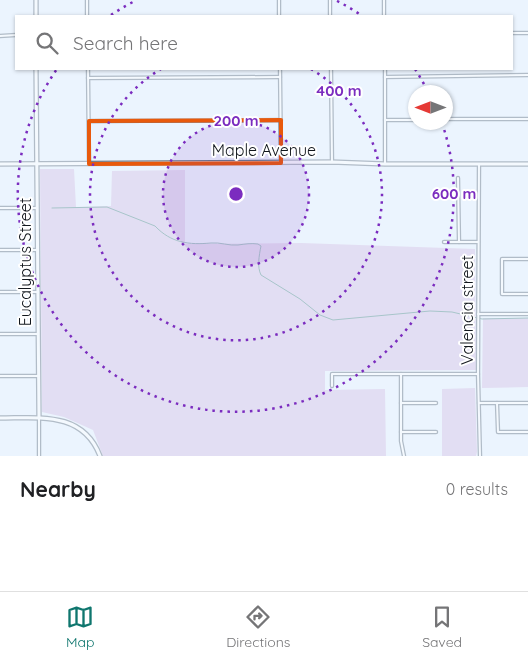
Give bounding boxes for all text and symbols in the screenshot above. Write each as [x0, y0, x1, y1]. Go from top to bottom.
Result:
search box [15, 15, 513, 70]
icon: search [33, 29, 61, 57]
text: Search here [73, 31, 178, 55]
text: 400 m [316, 81, 362, 100]
north arrow [408, 85, 453, 130]
text: 200 m [214, 111, 259, 130]
street label: Maple Avenue [212, 140, 316, 160]
text: 600 m [432, 184, 476, 203]
centre of rings [227, 185, 245, 203]
street label: Eucalyptus Street [15, 198, 35, 326]
street label: Valencia street [457, 255, 477, 365]
text: Nearby [20, 476, 96, 502]
text: 0 results [446, 479, 508, 499]
tab: Map [66, 603, 94, 651]
tab: Directions [226, 603, 290, 651]
tab: Saved [422, 603, 462, 651]

